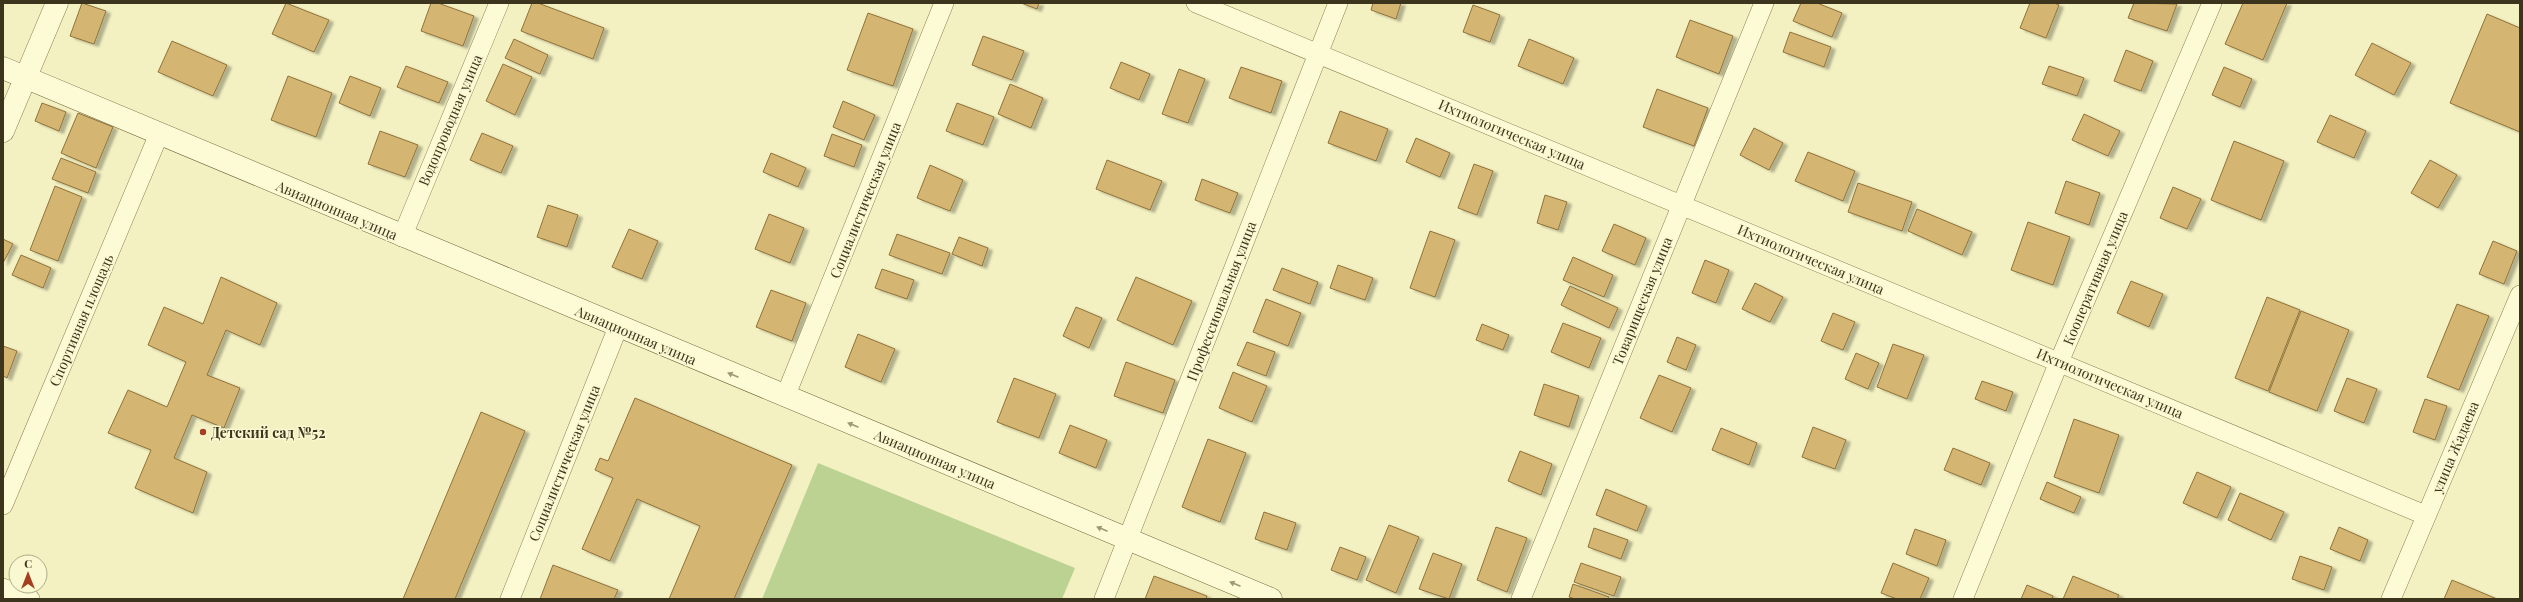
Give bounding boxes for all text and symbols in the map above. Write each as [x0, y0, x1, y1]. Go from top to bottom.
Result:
street label: Водопроводная улица [414, 51, 486, 189]
street label: Ихтиологическая улица [1436, 94, 1588, 174]
street label: Социалистическая улица [825, 119, 905, 281]
street label: Авиационная улица [272, 175, 401, 244]
street label: Кооперативная улица [2058, 208, 2132, 348]
street label: Профессиональная улица [1182, 218, 1260, 384]
street label: Ихтиологическая улица [1735, 219, 1887, 299]
street label: Товарищеская улица [1608, 234, 1676, 368]
street label: Спортивная площадь [44, 251, 118, 389]
street label: Авиационная улица [571, 300, 700, 369]
street label: Ихтиологическая улица [2034, 343, 2186, 423]
one-way arrow [727, 372, 738, 378]
street label: Социалистическая улица [524, 382, 604, 544]
street label: улица Жадаева [2427, 398, 2483, 497]
one-way arrow [847, 422, 858, 428]
place label: Детский сад №52 [211, 423, 325, 442]
street label: Авиационная улица [870, 424, 999, 493]
marker: Детский сад №52 [198, 427, 208, 437]
one-way arrow [1095, 525, 1107, 531]
north arrow [8, 554, 48, 594]
text: С [24, 556, 32, 571]
one-way arrow [1229, 581, 1240, 587]

